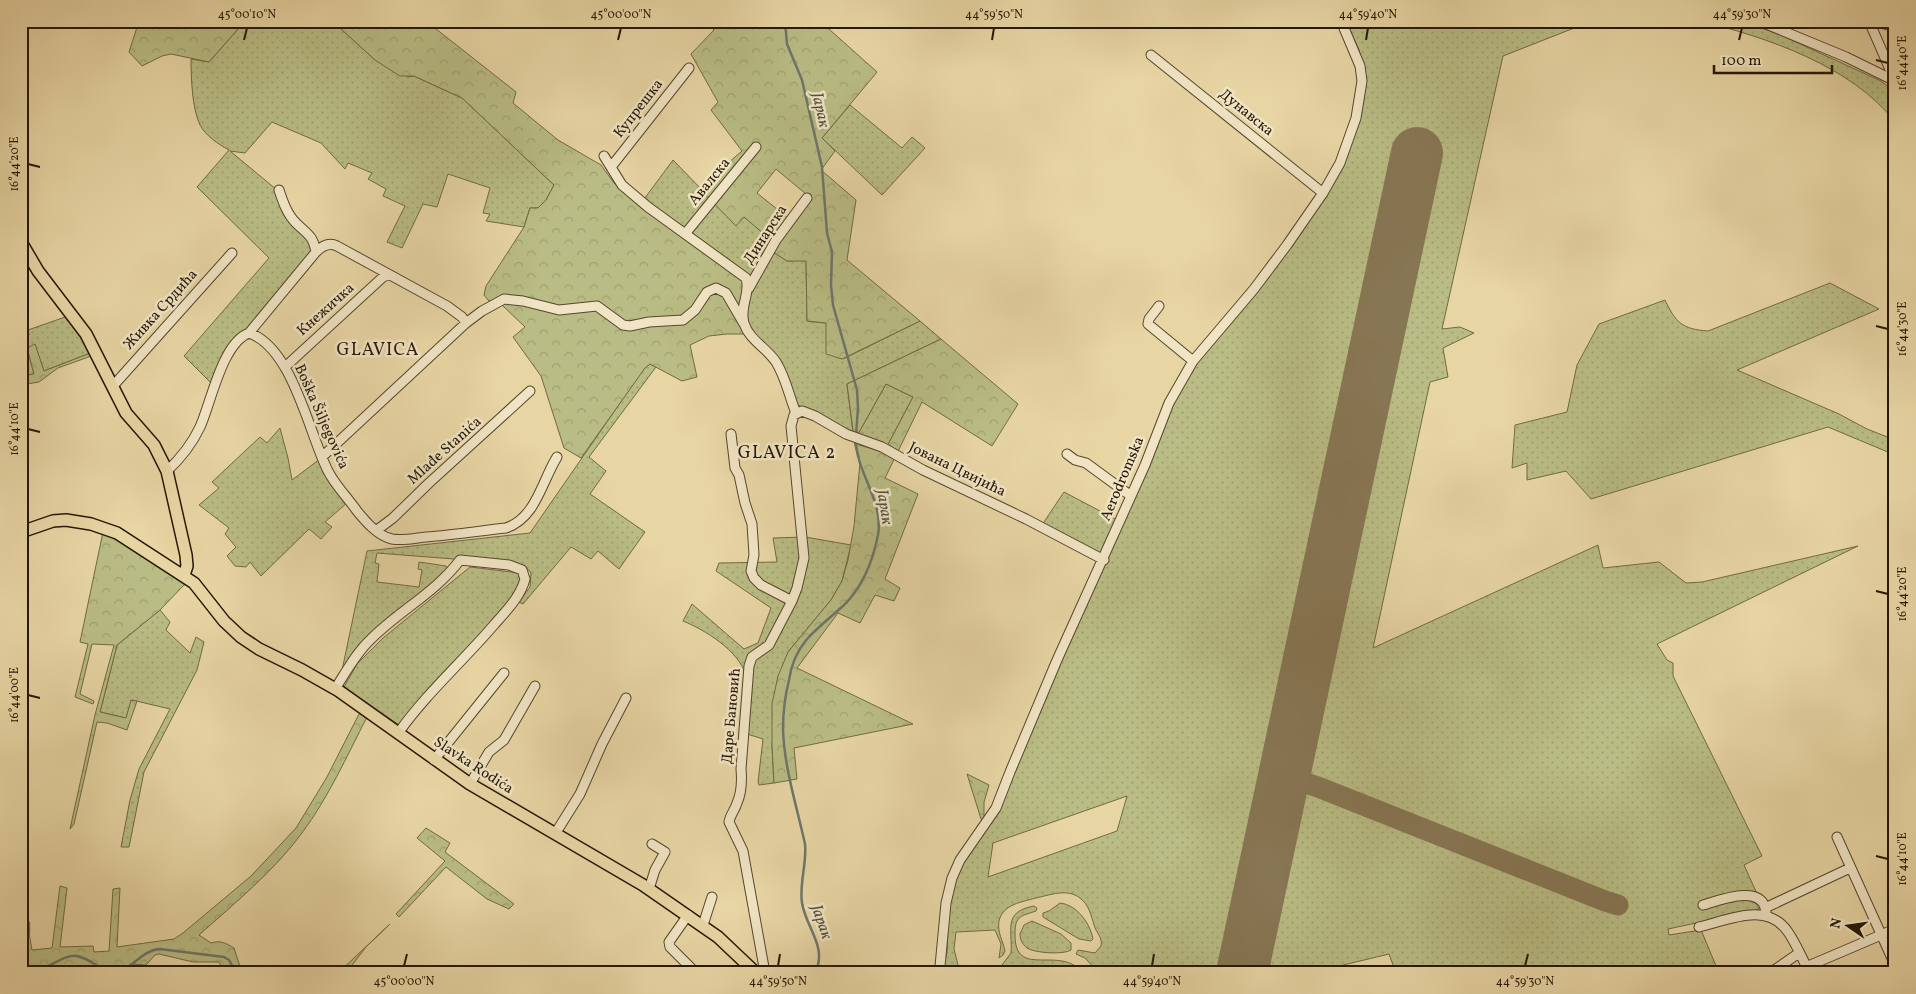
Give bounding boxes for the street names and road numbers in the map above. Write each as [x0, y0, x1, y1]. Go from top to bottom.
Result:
street label: Купрешка [609, 75, 669, 143]
street label: Дунавска [1214, 84, 1278, 142]
street label: Авалска [684, 154, 736, 210]
street label: Динарска [739, 201, 793, 269]
street label: Живка Срдића [119, 265, 203, 355]
street label: Кнежичка [293, 278, 359, 342]
street label: Boška Šiljegovića [288, 361, 354, 473]
street label: Mlađe Stanića [403, 412, 487, 490]
street label: Aerodromska [1096, 434, 1150, 524]
street label: Јована Цвијића [905, 437, 1009, 503]
street label: Даре Бановић [717, 667, 747, 765]
street label: Slavka Rodića [429, 732, 517, 800]

